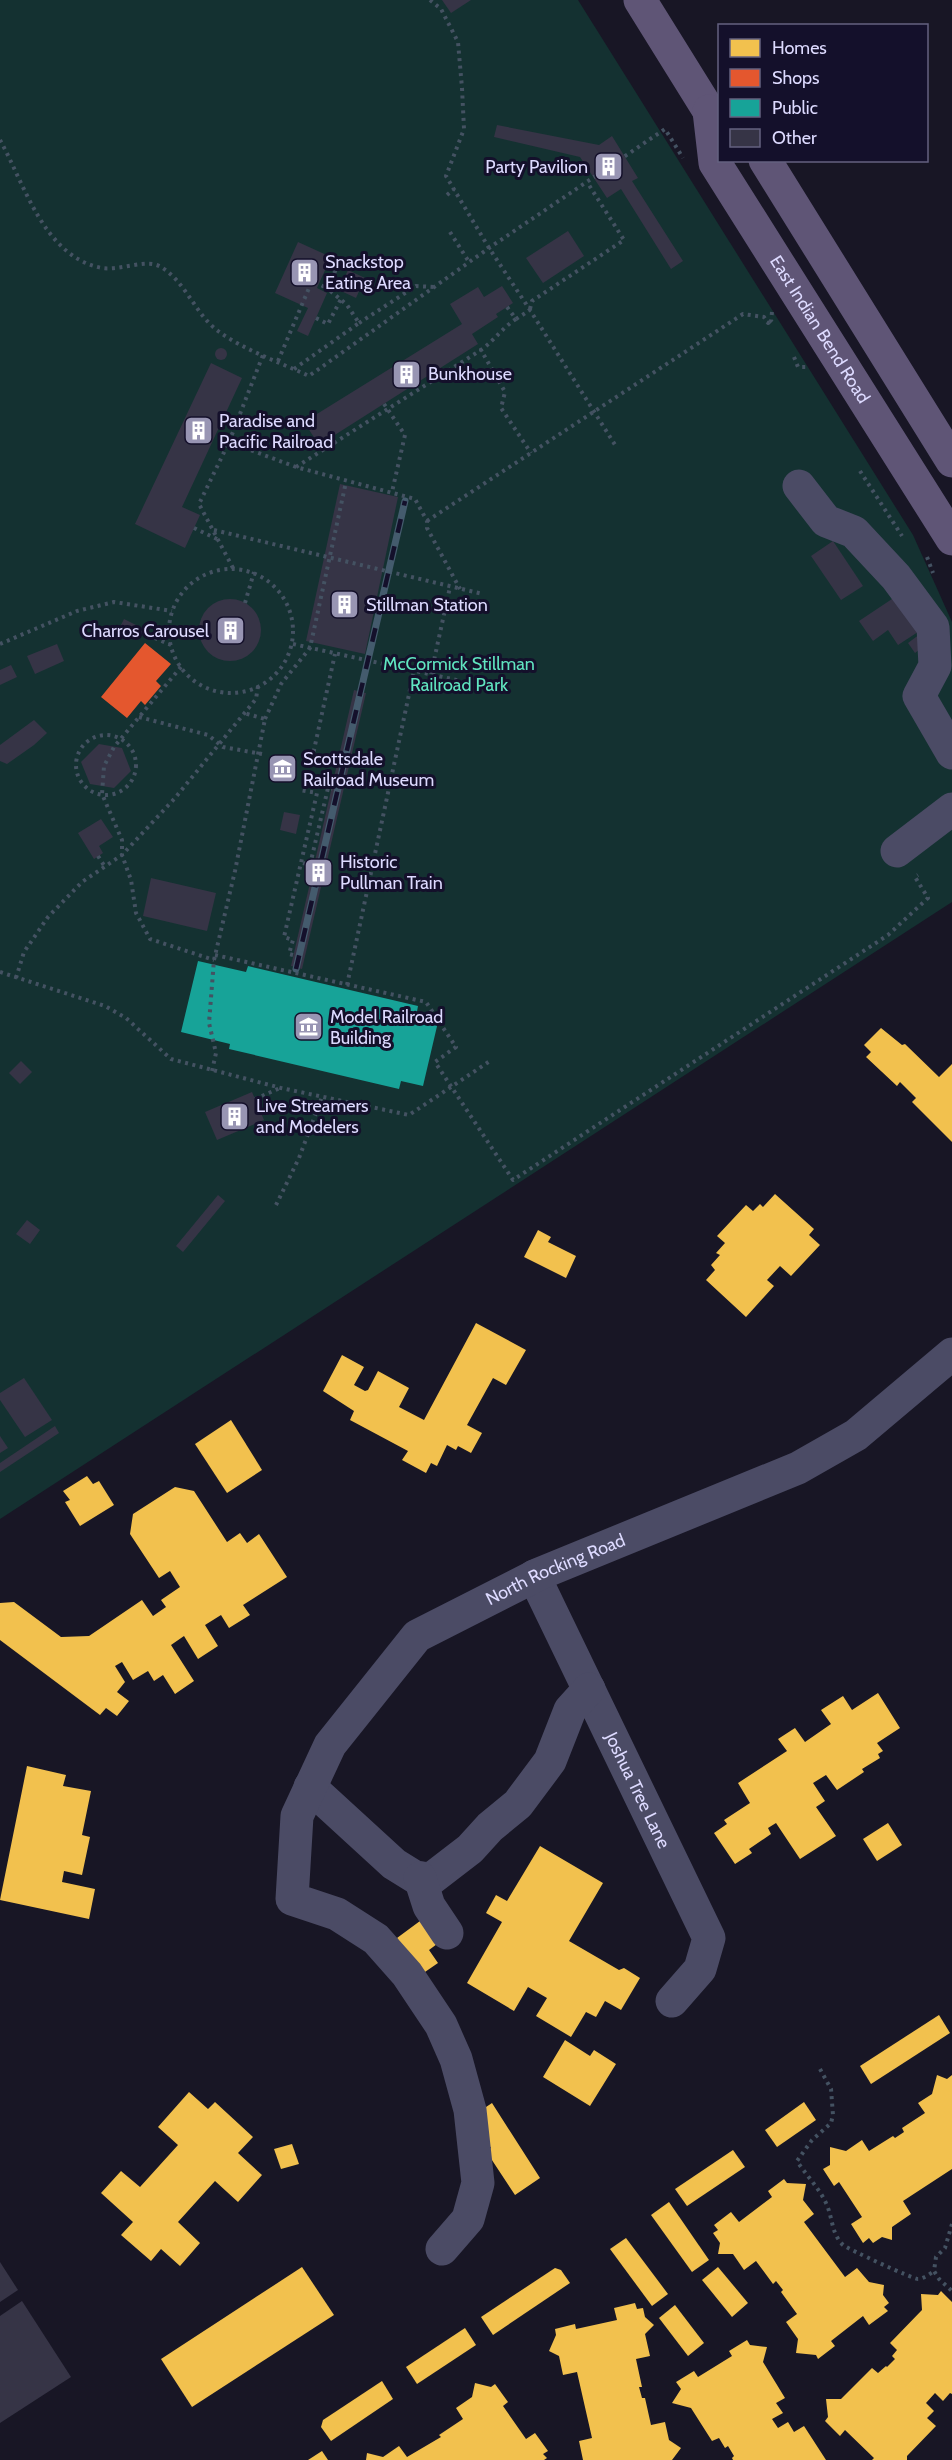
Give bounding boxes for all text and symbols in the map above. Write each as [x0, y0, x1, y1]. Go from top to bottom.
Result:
legend [718, 24, 928, 162]
text: Homes [772, 37, 827, 59]
text: Shops [772, 67, 820, 89]
text: Public [772, 97, 818, 119]
text: Other [772, 127, 817, 149]
building icon: Party Pavilion [593, 151, 625, 183]
place label: Party Pavilion [485, 156, 588, 178]
place label: Snackstop Eating Area [325, 251, 411, 294]
street label: East Indian Bend Road [765, 251, 875, 407]
building icon: Snackstop Eating Area [288, 256, 320, 288]
building icon: Bunkhouse [391, 358, 423, 390]
place label: Bunkhouse [428, 363, 512, 385]
place label: Paradise and Pacific Railroad [219, 410, 333, 453]
building icon: Paradise and Pacific Railroad [182, 415, 214, 447]
building icon: Stillman Station [329, 589, 361, 621]
place label: Stillman Station [366, 594, 488, 616]
building icon: Charros Carousel [214, 615, 246, 647]
place label: Charros Carousel [82, 620, 210, 642]
park label: McCormick Stillman Railroad Park [383, 653, 535, 696]
place label: Scottsdale Railroad Museum [303, 748, 434, 791]
museum icon: Scottsdale Railroad Museum [266, 753, 298, 785]
place label: Historic Pullman Train [340, 851, 443, 894]
building icon: Historic Pullman Train [303, 856, 335, 888]
place label: Model Railroad Building [330, 1006, 443, 1049]
museum icon: Model Railroad Building [293, 1011, 325, 1043]
place label: Live Streamers and Modelers [256, 1095, 369, 1138]
building icon: Live Streamers and Modelers [219, 1100, 251, 1132]
street label: North Rocking Road [482, 1529, 628, 1610]
street label: Joshua Tree Lane [600, 1728, 675, 1852]

